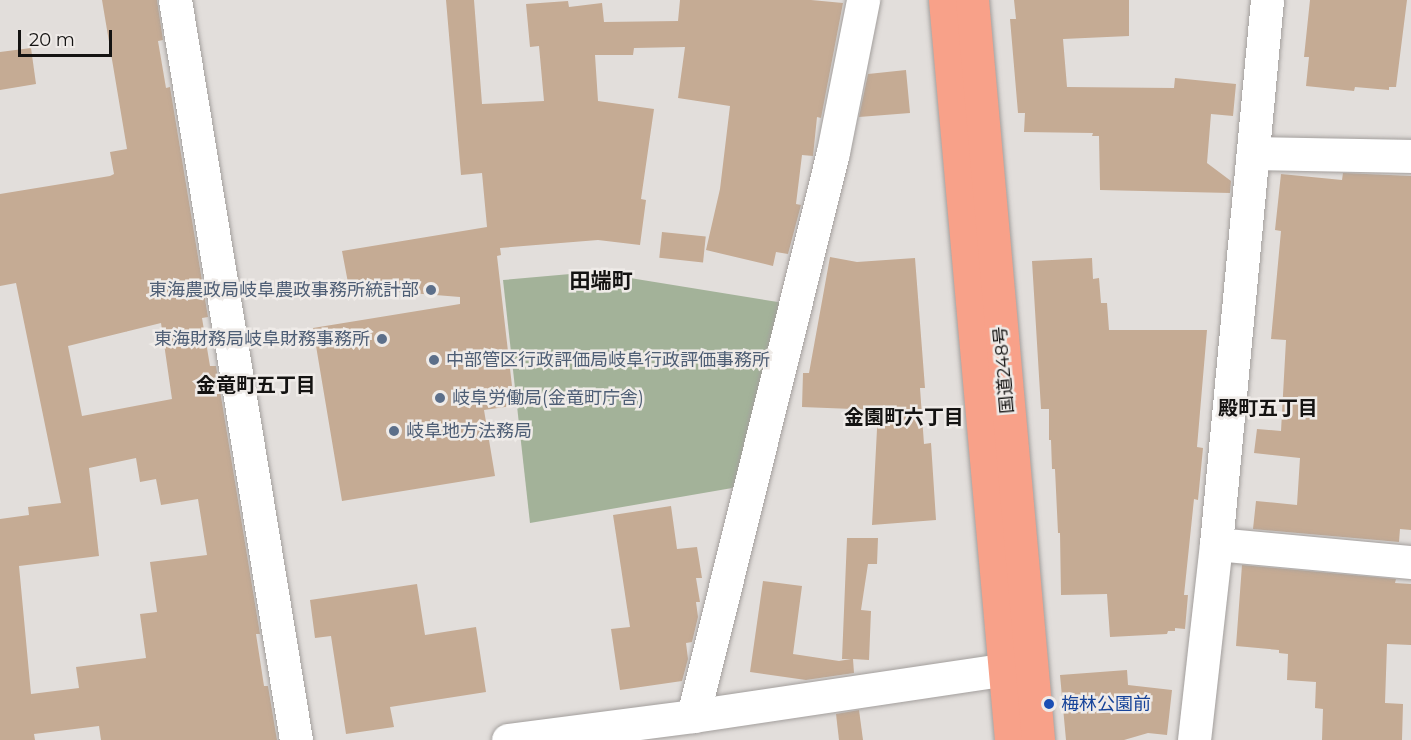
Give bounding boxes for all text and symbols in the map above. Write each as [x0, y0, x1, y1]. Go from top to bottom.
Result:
scale bar [21, 18, 116, 56]
text: 20 m [29, 29, 75, 51]
district label: 田端町 [570, 268, 632, 294]
place label: 東海農政局岐阜農政事務所統計部 [149, 279, 419, 301]
marker: 東海農政局岐阜農政事務所統計部 [424, 283, 438, 297]
street label: 国道248号 [989, 326, 1019, 414]
place label: 東海財務局岐阜財務事務所 [154, 328, 370, 350]
marker: 東海財務局岐阜財務事務所 [375, 332, 389, 346]
place label: 中部管区行政評価局岐阜行政評価事務所 [446, 349, 770, 371]
marker: 中部管区行政評価局岐阜行政評価事務所 [427, 353, 441, 367]
district label: 金竜町五丁目 [196, 373, 316, 397]
place label: 岐阜労働局(金竜町庁舎) [452, 387, 644, 409]
marker: 岐阜労働局(金竜町庁舎) [433, 391, 447, 405]
district label: 殿町五丁目 [1218, 396, 1318, 420]
district label: 金園町六丁目 [844, 405, 964, 429]
place label: 岐阜地方法務局 [406, 420, 532, 442]
marker: 岐阜地方法務局 [387, 424, 401, 438]
place label: 梅林公園前 [1061, 693, 1151, 715]
marker: 梅林公園前 [1042, 697, 1056, 711]

